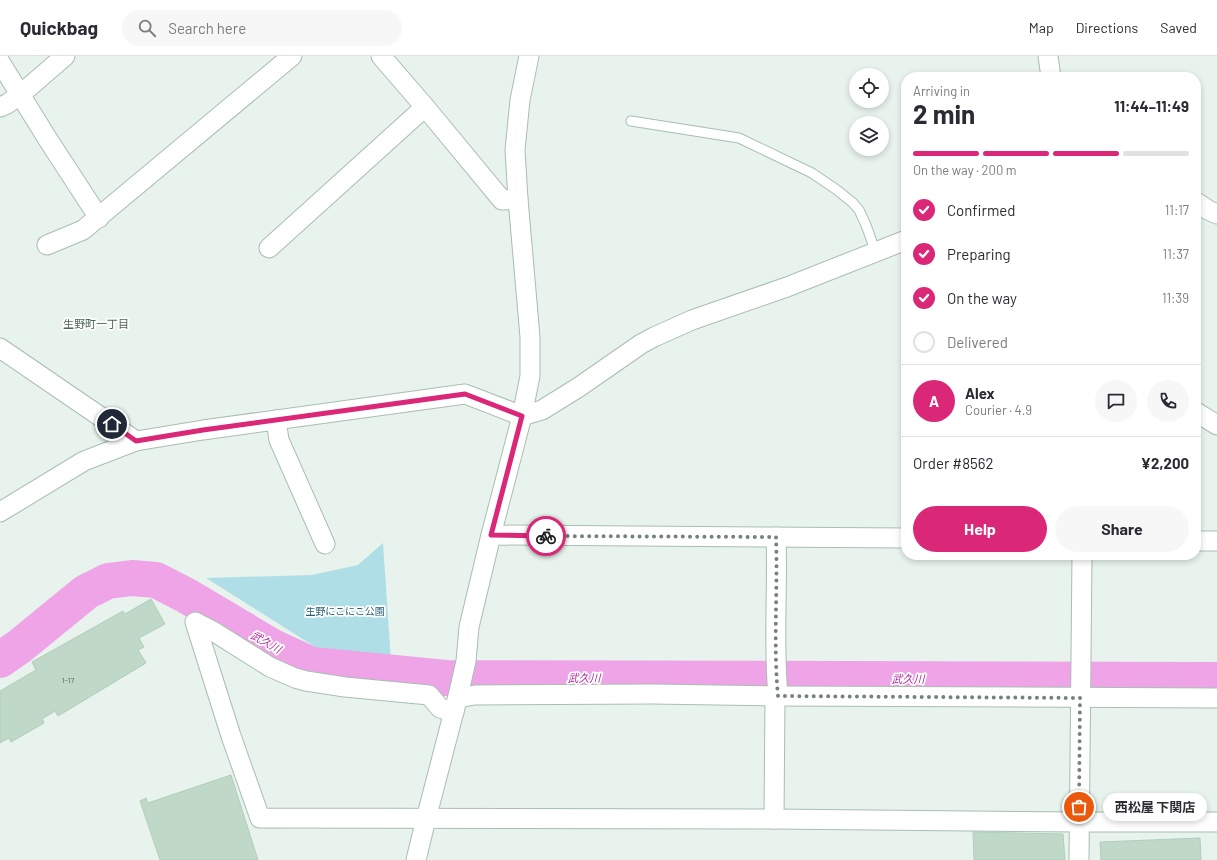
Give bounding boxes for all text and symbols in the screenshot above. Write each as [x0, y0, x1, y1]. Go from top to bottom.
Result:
search box [122, 10, 402, 46]
text: Quickbag [20, 16, 98, 39]
icon: search [136, 17, 158, 39]
text: Search here [168, 19, 246, 37]
text: Map [1029, 19, 1054, 36]
text: Directions [1076, 19, 1138, 36]
text: Saved [1160, 19, 1197, 36]
map controls [849, 68, 889, 156]
button: locate [849, 68, 889, 108]
text: Arriving in [913, 83, 970, 99]
text: 11:44–11:49 [1114, 97, 1189, 115]
text: 2 min [913, 98, 975, 129]
button: layers [849, 116, 889, 156]
text: On the way · 200 m [913, 162, 1017, 178]
icon: check [913, 199, 935, 221]
text: Confirmed [947, 201, 1015, 219]
text: 11:17 [1165, 202, 1189, 218]
icon: check [913, 243, 935, 265]
text: Preparing [947, 245, 1011, 263]
text: 11:37 [1163, 246, 1189, 262]
icon: check [913, 287, 935, 309]
text: On the way [947, 289, 1017, 307]
text: 11:39 [1162, 290, 1189, 306]
district label: 生野町一丁目 [63, 317, 129, 330]
text: Delivered [947, 333, 1008, 351]
button: chat [1095, 380, 1137, 422]
button: phone [1147, 380, 1189, 422]
text: Alex [965, 384, 995, 402]
text: A [929, 392, 939, 410]
text: Courier · 4.9 [965, 402, 1032, 418]
pin [95, 407, 129, 441]
icon: home [101, 413, 123, 435]
text: Order #8562 [913, 454, 994, 472]
text: ¥2,200 [1141, 454, 1189, 472]
button: Help [913, 506, 1047, 552]
button: Share [1055, 506, 1189, 552]
courier [526, 516, 566, 556]
icon: bike [535, 525, 557, 547]
park label: 生野にこにこ公園 [305, 605, 385, 617]
water label: 武久川 [249, 628, 285, 656]
water label: 武久川 [568, 671, 601, 684]
water label: 武久川 [892, 672, 925, 685]
house number: 1-17 [62, 675, 74, 685]
pin [1062, 790, 1096, 824]
callout: 西松屋 下関店 [1103, 793, 1207, 821]
icon: bag [1068, 796, 1090, 818]
text: 西松屋 下関店 [1115, 799, 1195, 815]

